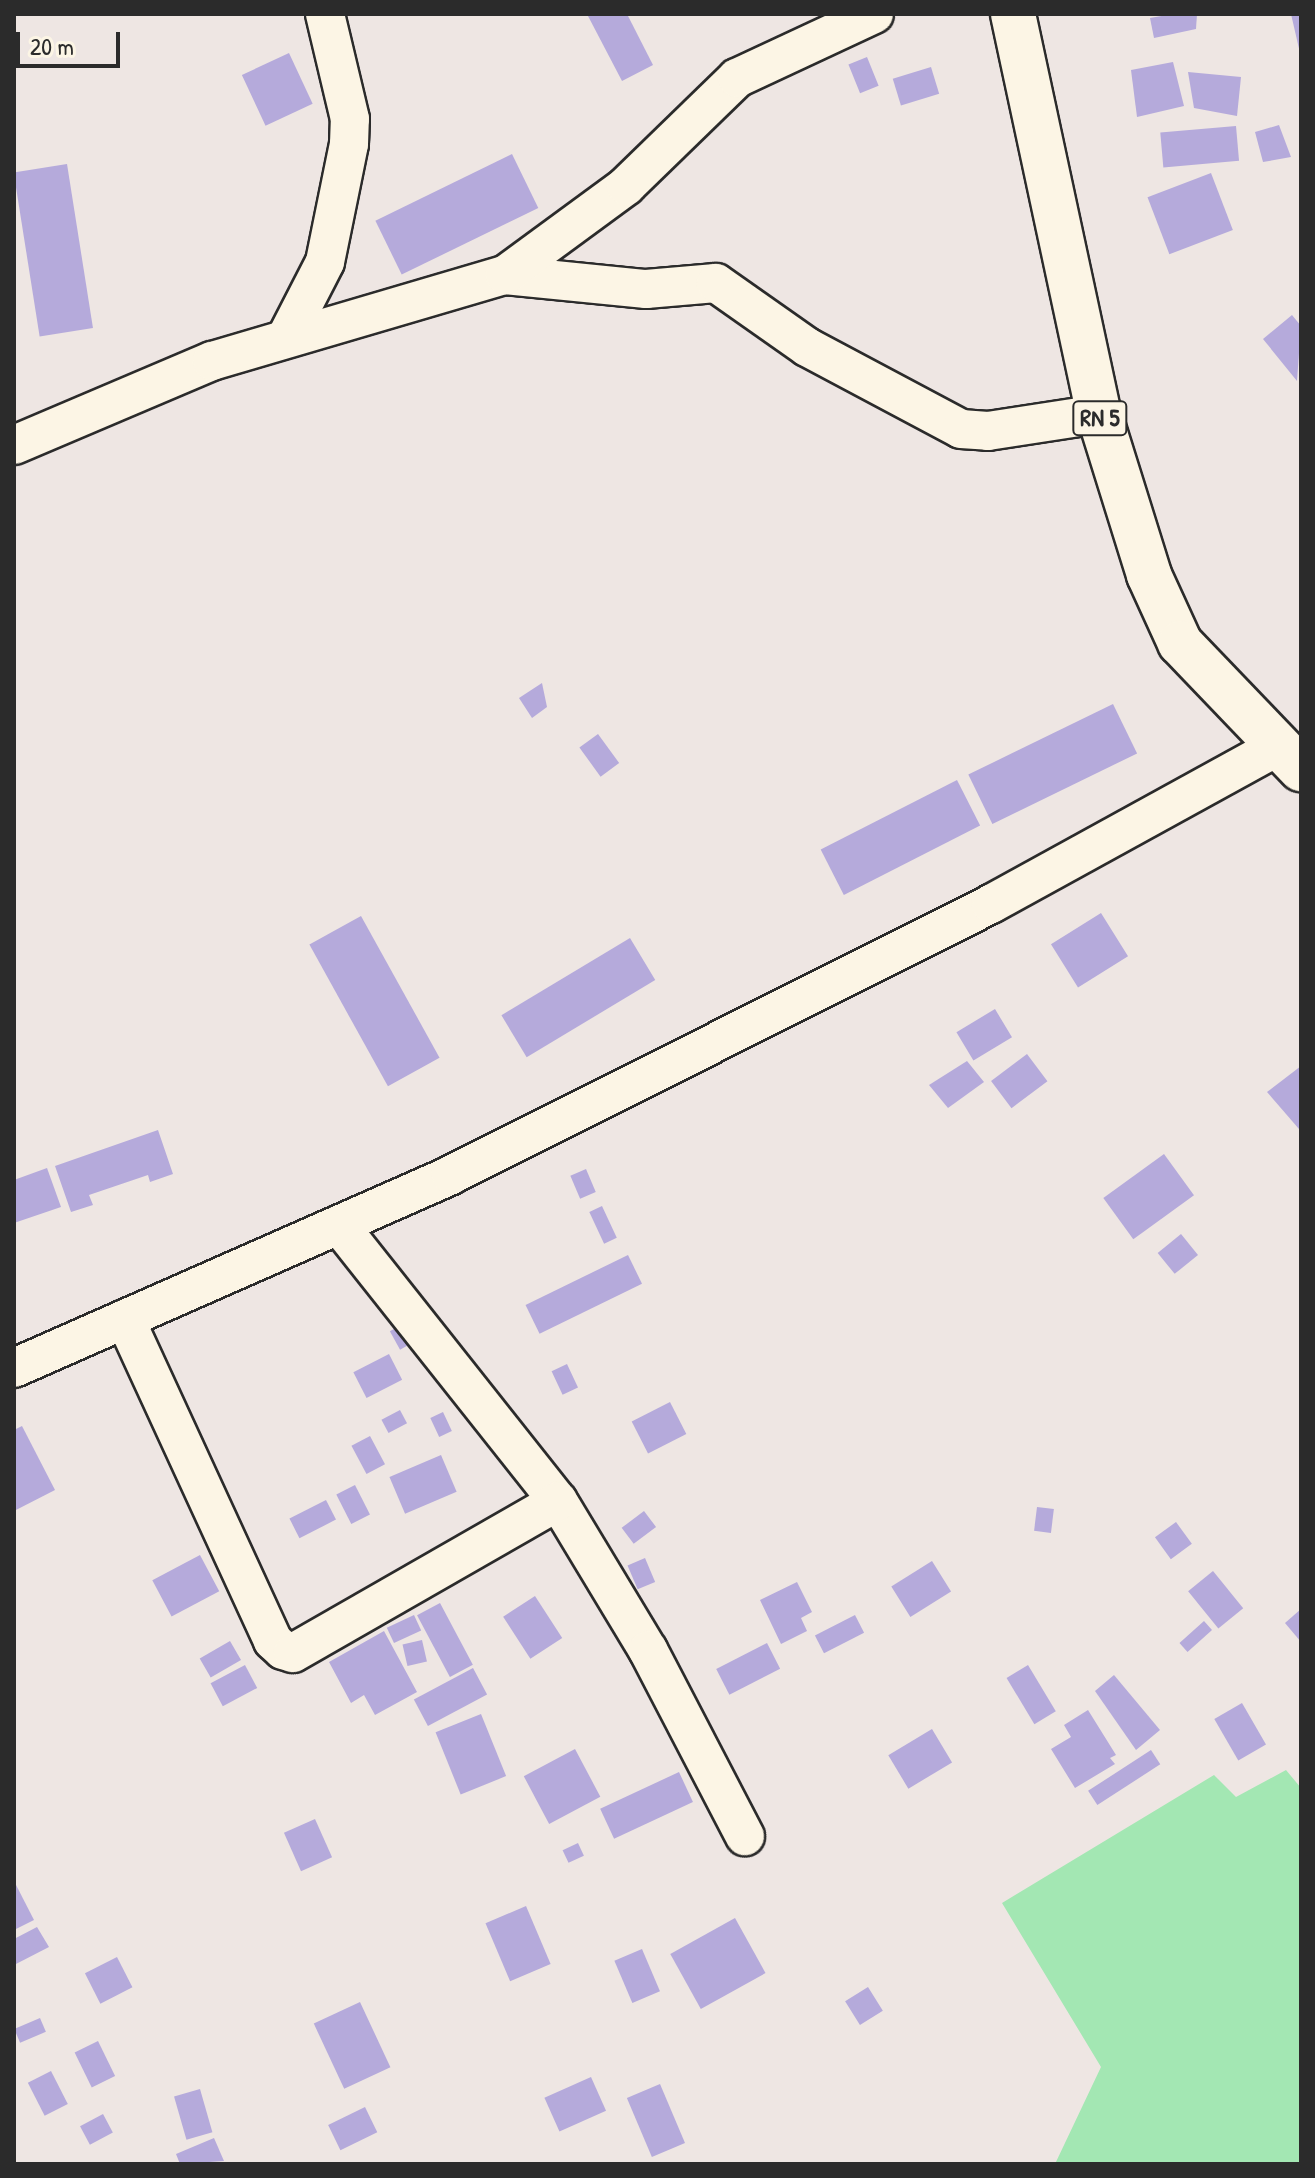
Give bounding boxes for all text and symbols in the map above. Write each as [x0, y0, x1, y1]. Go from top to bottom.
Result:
scale bar [20, 16, 124, 66]
text: 20 m [30, 30, 74, 62]
road number: RN 5 [1072, 398, 1128, 438]

